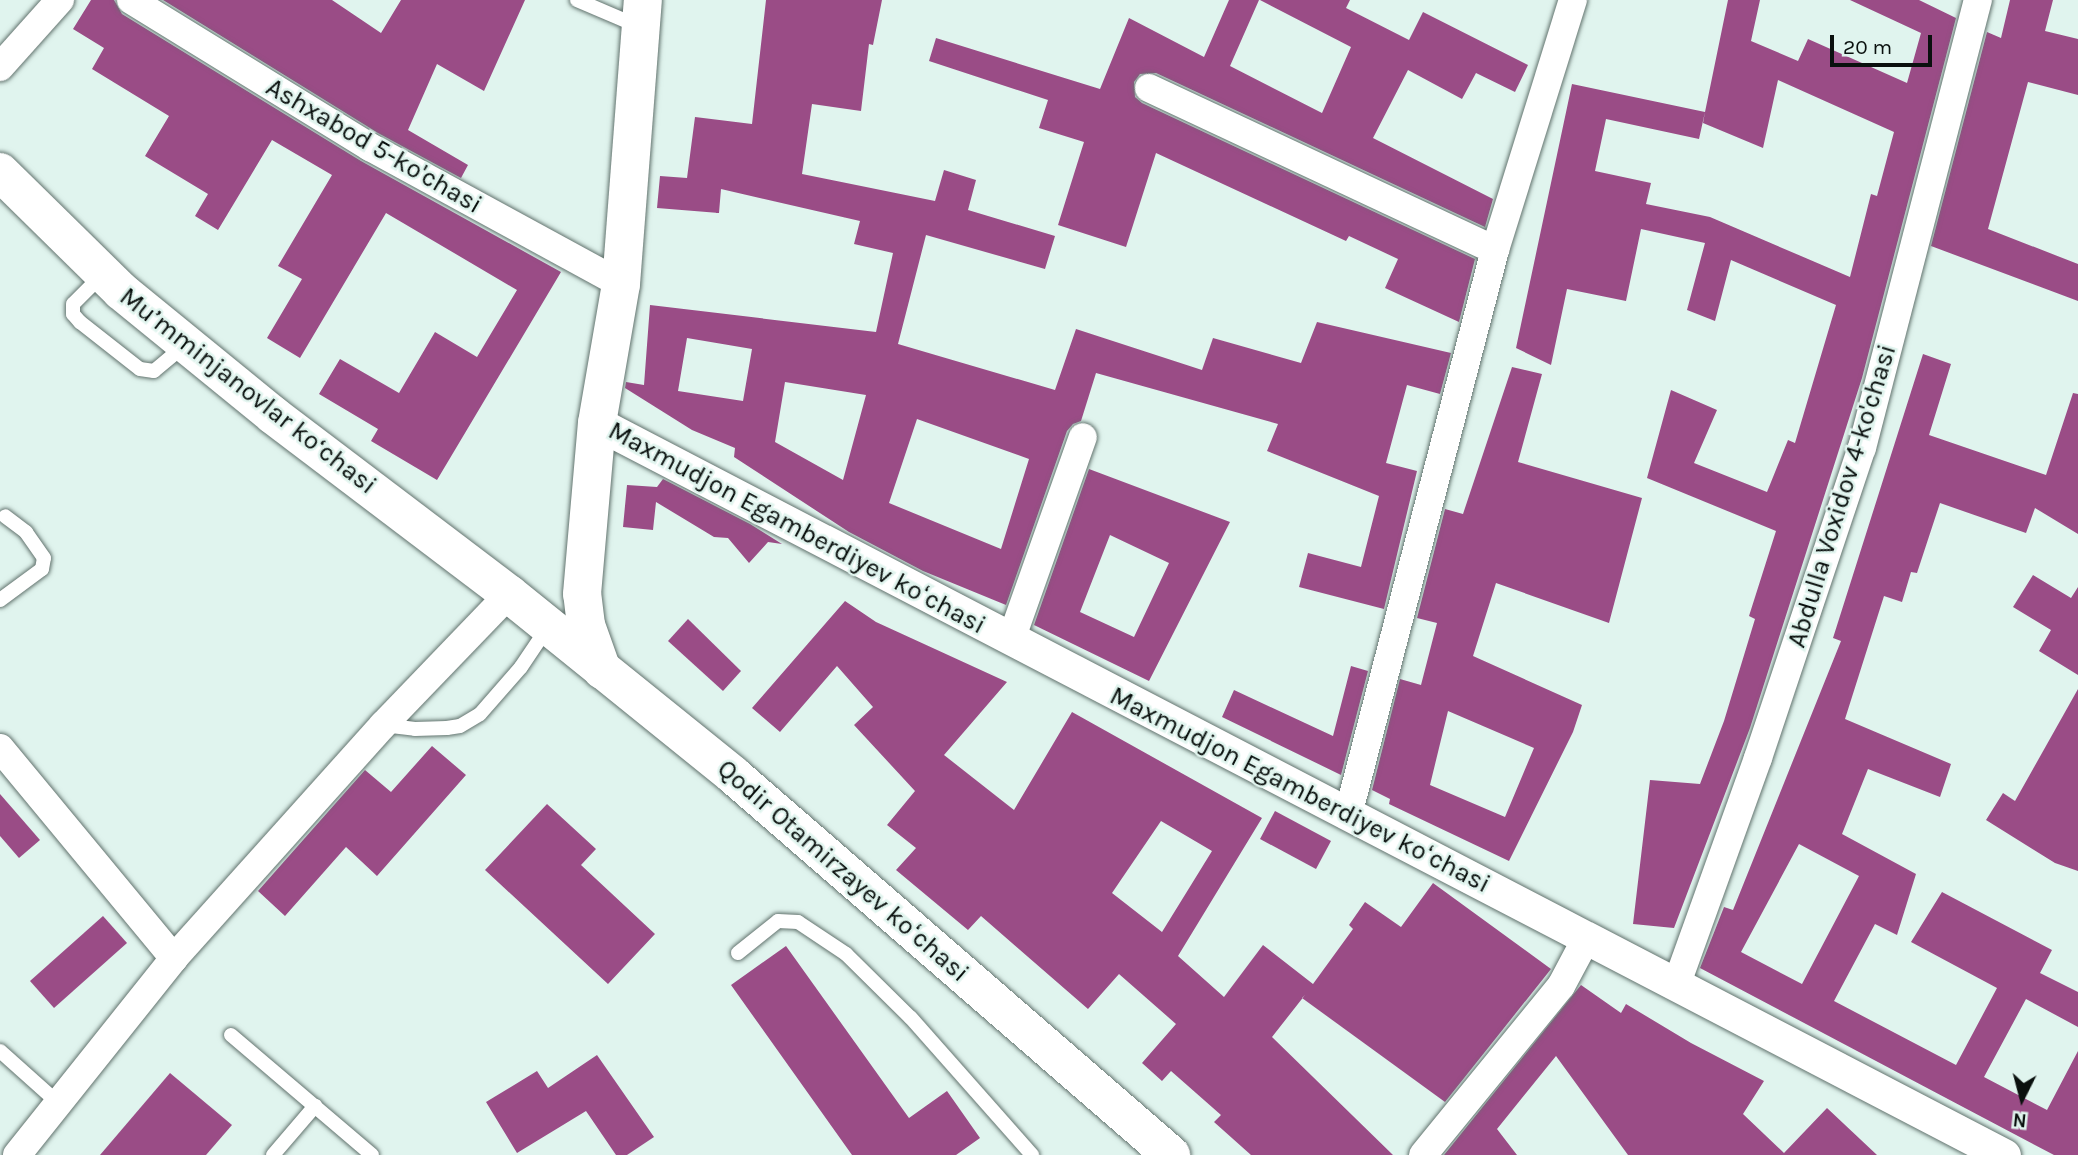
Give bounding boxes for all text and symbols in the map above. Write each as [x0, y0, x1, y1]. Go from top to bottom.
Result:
scale bar [1833, 21, 1934, 65]
text: 20 m [1843, 35, 1892, 59]
street label: Ashxabod 5-ko'chasi [261, 71, 487, 221]
street label: Mu’mminjanovlar ko‘chasi [113, 281, 383, 501]
street label: Abdulla Voxidov 4-ko'chasi [1781, 341, 1903, 651]
street label: Maxmudjon Egamberdiyev koʻchasi [603, 415, 991, 641]
street label: Maxmudjon Egamberdiyev koʻchasi [1105, 680, 1495, 900]
street label: Qodir Otamirzayev koʻchasi [711, 753, 975, 989]
north arrow [1987, 1064, 2057, 1134]
text: N [2012, 1108, 2028, 1132]

